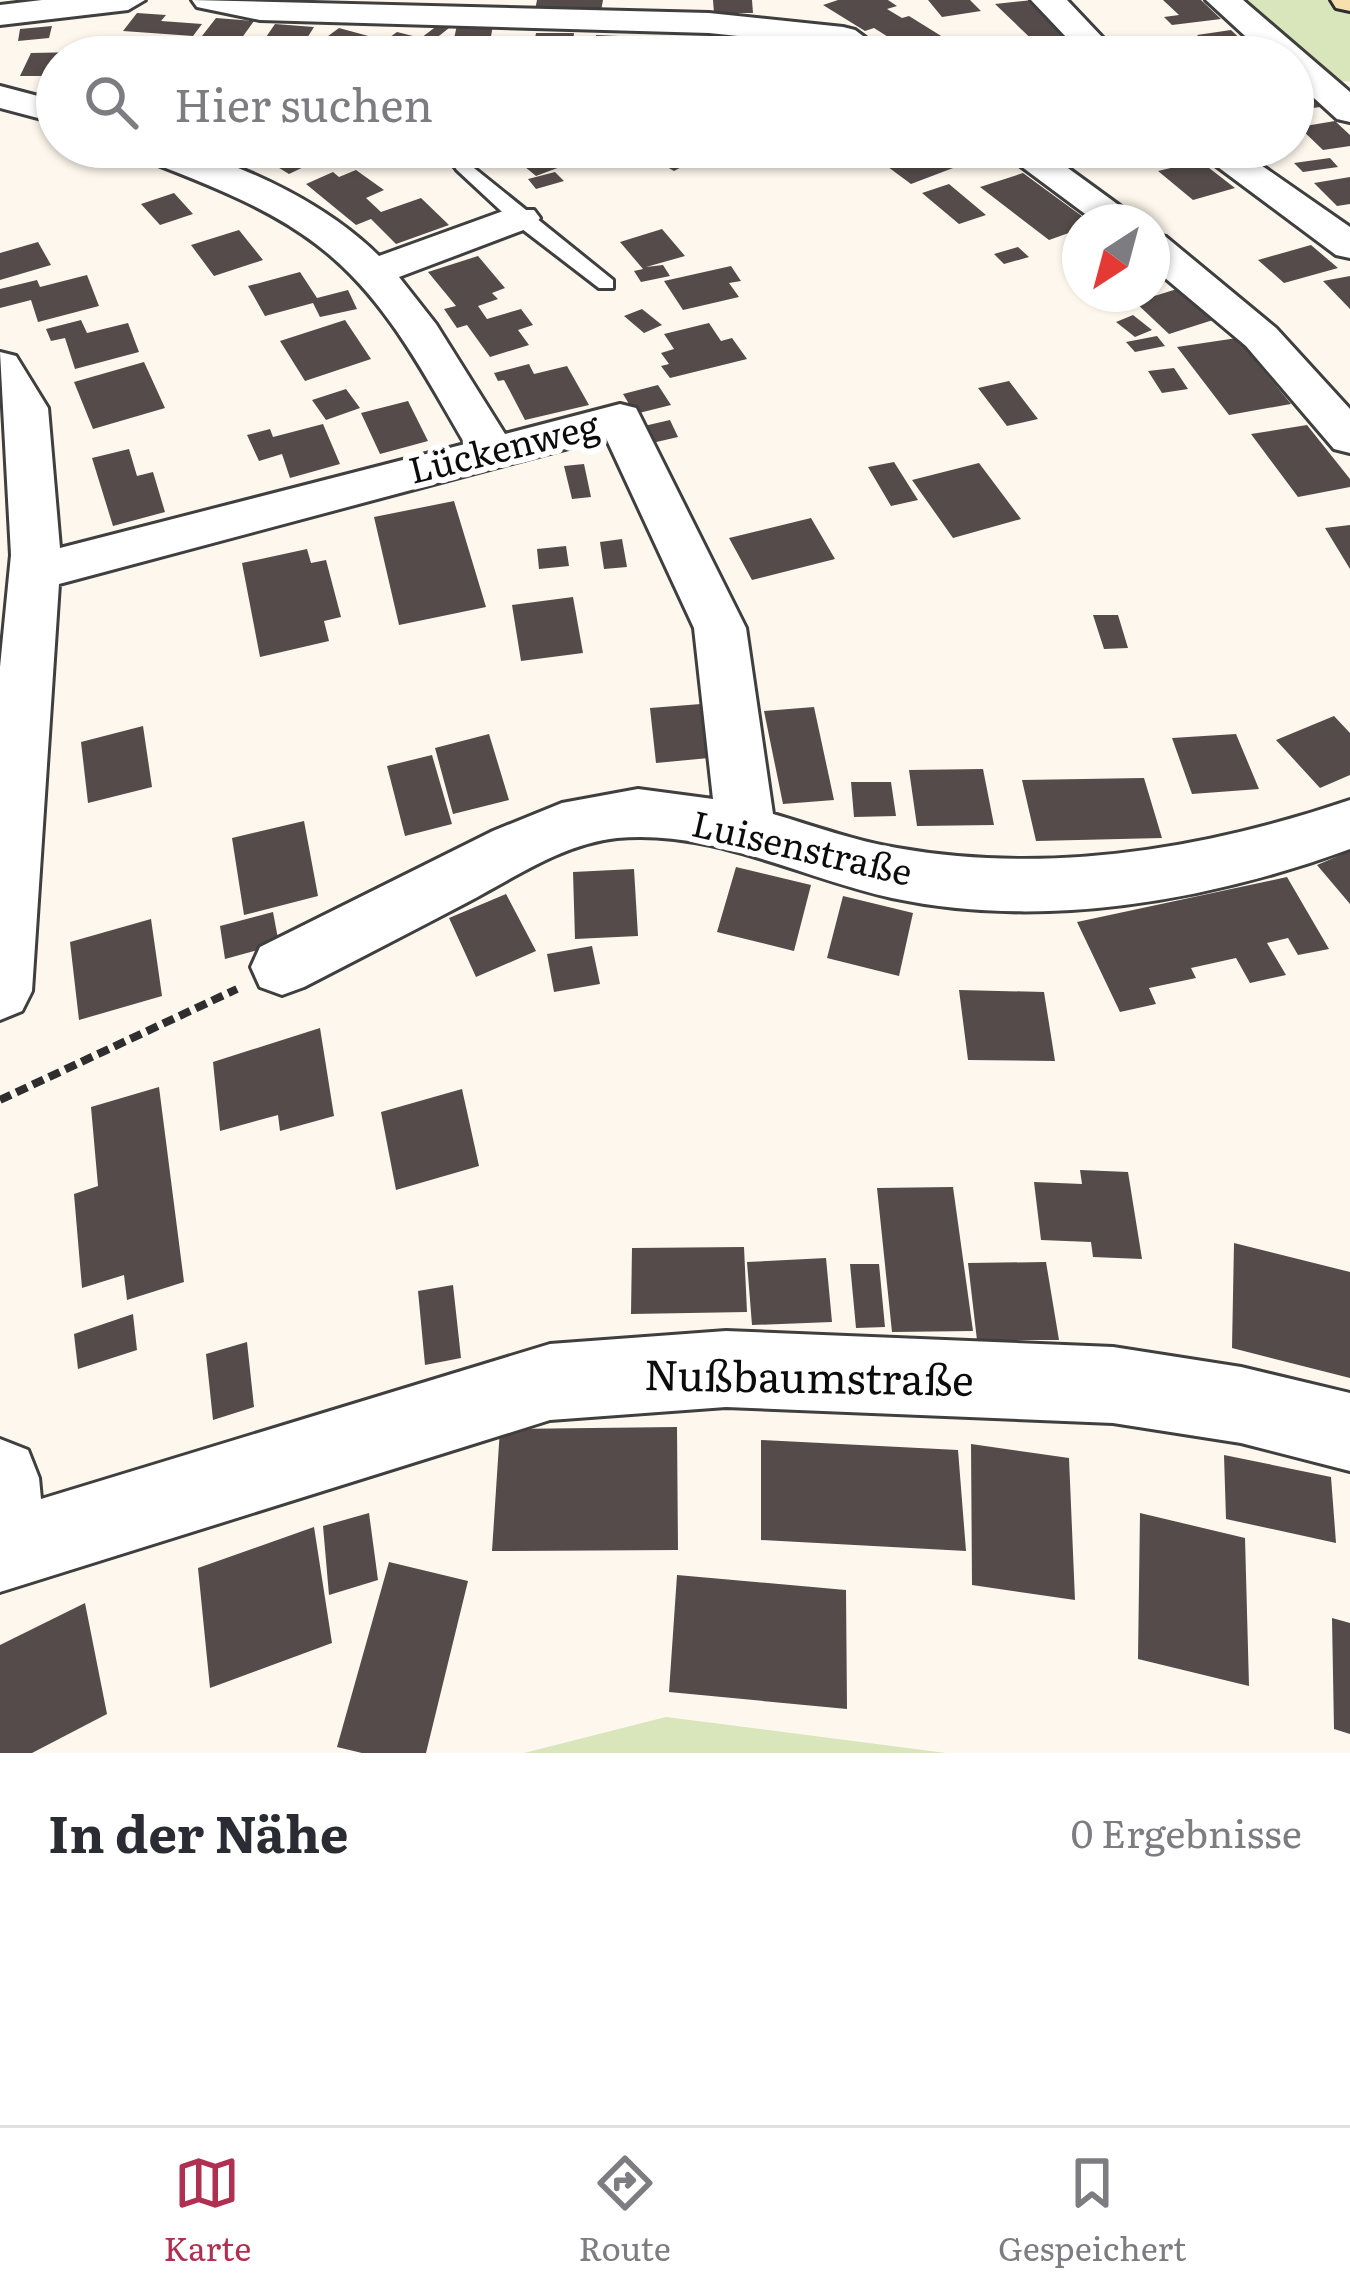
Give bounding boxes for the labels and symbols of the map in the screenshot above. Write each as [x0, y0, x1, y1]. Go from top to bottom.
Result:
north arrow [1062, 204, 1170, 312]
street label: Lückenweg [403, 396, 605, 495]
street label: Luisenstraße [687, 795, 918, 897]
street label: Nußbaumstraße [644, 1341, 975, 1409]

